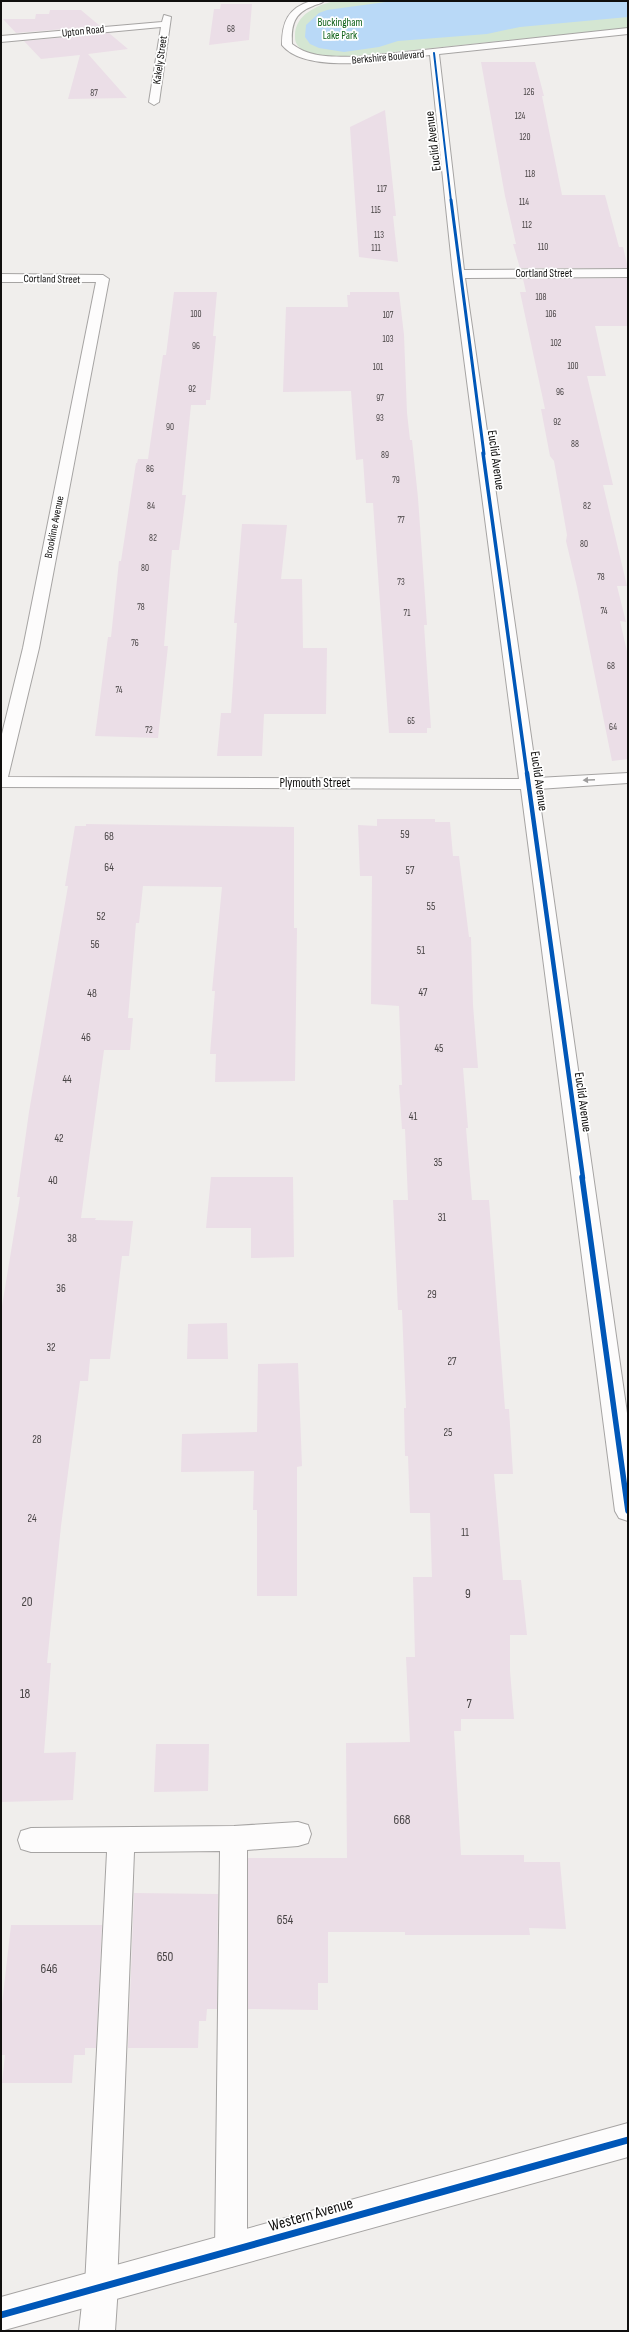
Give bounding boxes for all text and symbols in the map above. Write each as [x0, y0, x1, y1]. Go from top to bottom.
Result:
park label: Buckingham Lake Park [317, 16, 363, 42]
street label: Upton Road [61, 22, 105, 40]
house number: 68 [227, 24, 235, 35]
street label: Kakely Street [150, 34, 170, 85]
street label: Berkshire Boulevard [351, 47, 425, 67]
house number: 126 [524, 87, 535, 98]
house number: 87 [90, 88, 98, 99]
street label: Euclid Avenue [421, 110, 445, 172]
house number: 124 [515, 111, 526, 122]
house number: 120 [520, 132, 530, 143]
house number: 118 [525, 169, 535, 180]
house number: 117 [377, 184, 387, 195]
house number: 114 [519, 197, 529, 208]
house number: 115 [371, 205, 381, 216]
house number: 112 [522, 220, 532, 231]
house number: 113 [374, 230, 384, 241]
house number: 110 [538, 242, 548, 253]
house number: 111 [371, 243, 382, 254]
street label: Cortland Street [516, 267, 573, 280]
street label: Cortland Street [23, 272, 81, 286]
house number: 108 [535, 292, 547, 303]
house number: 100 [190, 309, 202, 320]
house number: 106 [545, 309, 557, 320]
house number: 107 [383, 310, 394, 321]
house number: 103 [383, 334, 394, 345]
house number: 102 [551, 338, 562, 349]
house number: 96 [192, 341, 200, 352]
house number: 100 [567, 361, 579, 372]
house number: 101 [373, 362, 384, 373]
house number: 92 [188, 384, 196, 395]
house number: 96 [556, 387, 564, 398]
house number: 97 [376, 393, 384, 404]
house number: 93 [376, 413, 384, 424]
house number: 92 [553, 417, 561, 428]
house number: 90 [166, 422, 174, 433]
street label: Euclid Avenue [484, 429, 508, 491]
house number: 88 [571, 439, 579, 450]
house number: 89 [381, 450, 389, 461]
house number: 86 [146, 464, 154, 475]
house number: 79 [392, 475, 400, 486]
street label: Brookline Avenue [42, 495, 66, 559]
house number: 84 [147, 501, 155, 512]
house number: 82 [583, 501, 591, 512]
house number: 77 [397, 515, 405, 526]
house number: 82 [149, 533, 157, 544]
house number: 80 [580, 539, 588, 550]
house number: 80 [141, 563, 149, 574]
house number: 78 [597, 572, 605, 583]
house number: 73 [397, 577, 405, 588]
house number: 78 [137, 602, 145, 613]
house number: 74 [601, 606, 608, 617]
house number: 71 [404, 608, 411, 619]
house number: 76 [131, 638, 139, 649]
house number: 68 [607, 661, 615, 672]
house number: 74 [116, 685, 123, 696]
house number: 65 [407, 716, 415, 727]
house number: 64 [609, 722, 617, 733]
house number: 72 [145, 725, 153, 736]
street label: Euclid Avenue [527, 750, 551, 812]
street label: Plymouth Street [279, 775, 351, 791]
one-way arrow [583, 777, 595, 784]
house number: 59 [400, 828, 410, 841]
house number: 68 [104, 830, 114, 843]
house number: 64 [104, 861, 114, 874]
house number: 57 [406, 864, 415, 877]
house number: 55 [427, 900, 435, 913]
house number: 52 [97, 910, 106, 923]
house number: 56 [90, 938, 100, 951]
house number: 51 [417, 944, 425, 957]
house number: 47 [419, 986, 428, 999]
house number: 48 [87, 987, 97, 1000]
house number: 46 [81, 1031, 91, 1044]
house number: 45 [434, 1042, 444, 1055]
street label: Euclid Avenue [571, 1071, 595, 1133]
house number: 44 [62, 1073, 72, 1086]
house number: 41 [409, 1110, 417, 1123]
house number: 42 [54, 1132, 64, 1145]
house number: 35 [433, 1156, 443, 1169]
house number: 40 [48, 1174, 58, 1187]
house number: 31 [438, 1211, 446, 1224]
house number: 38 [67, 1232, 77, 1245]
house number: 36 [56, 1282, 66, 1295]
house number: 29 [427, 1288, 437, 1301]
house number: 32 [46, 1341, 56, 1354]
house number: 27 [448, 1355, 457, 1368]
house number: 25 [444, 1426, 452, 1439]
house number: 28 [32, 1433, 42, 1446]
house number: 24 [27, 1512, 37, 1525]
house number: 11 [461, 1526, 469, 1539]
house number: 9 [465, 1586, 471, 1602]
house number: 20 [21, 1594, 33, 1610]
house number: 18 [20, 1686, 30, 1702]
house number: 7 [466, 1696, 472, 1712]
house number: 668 [393, 1812, 411, 1828]
house number: 654 [277, 1912, 294, 1928]
house number: 650 [157, 1949, 174, 1965]
house number: 646 [40, 1961, 58, 1977]
street label: Western Avenue [267, 2194, 355, 2236]

